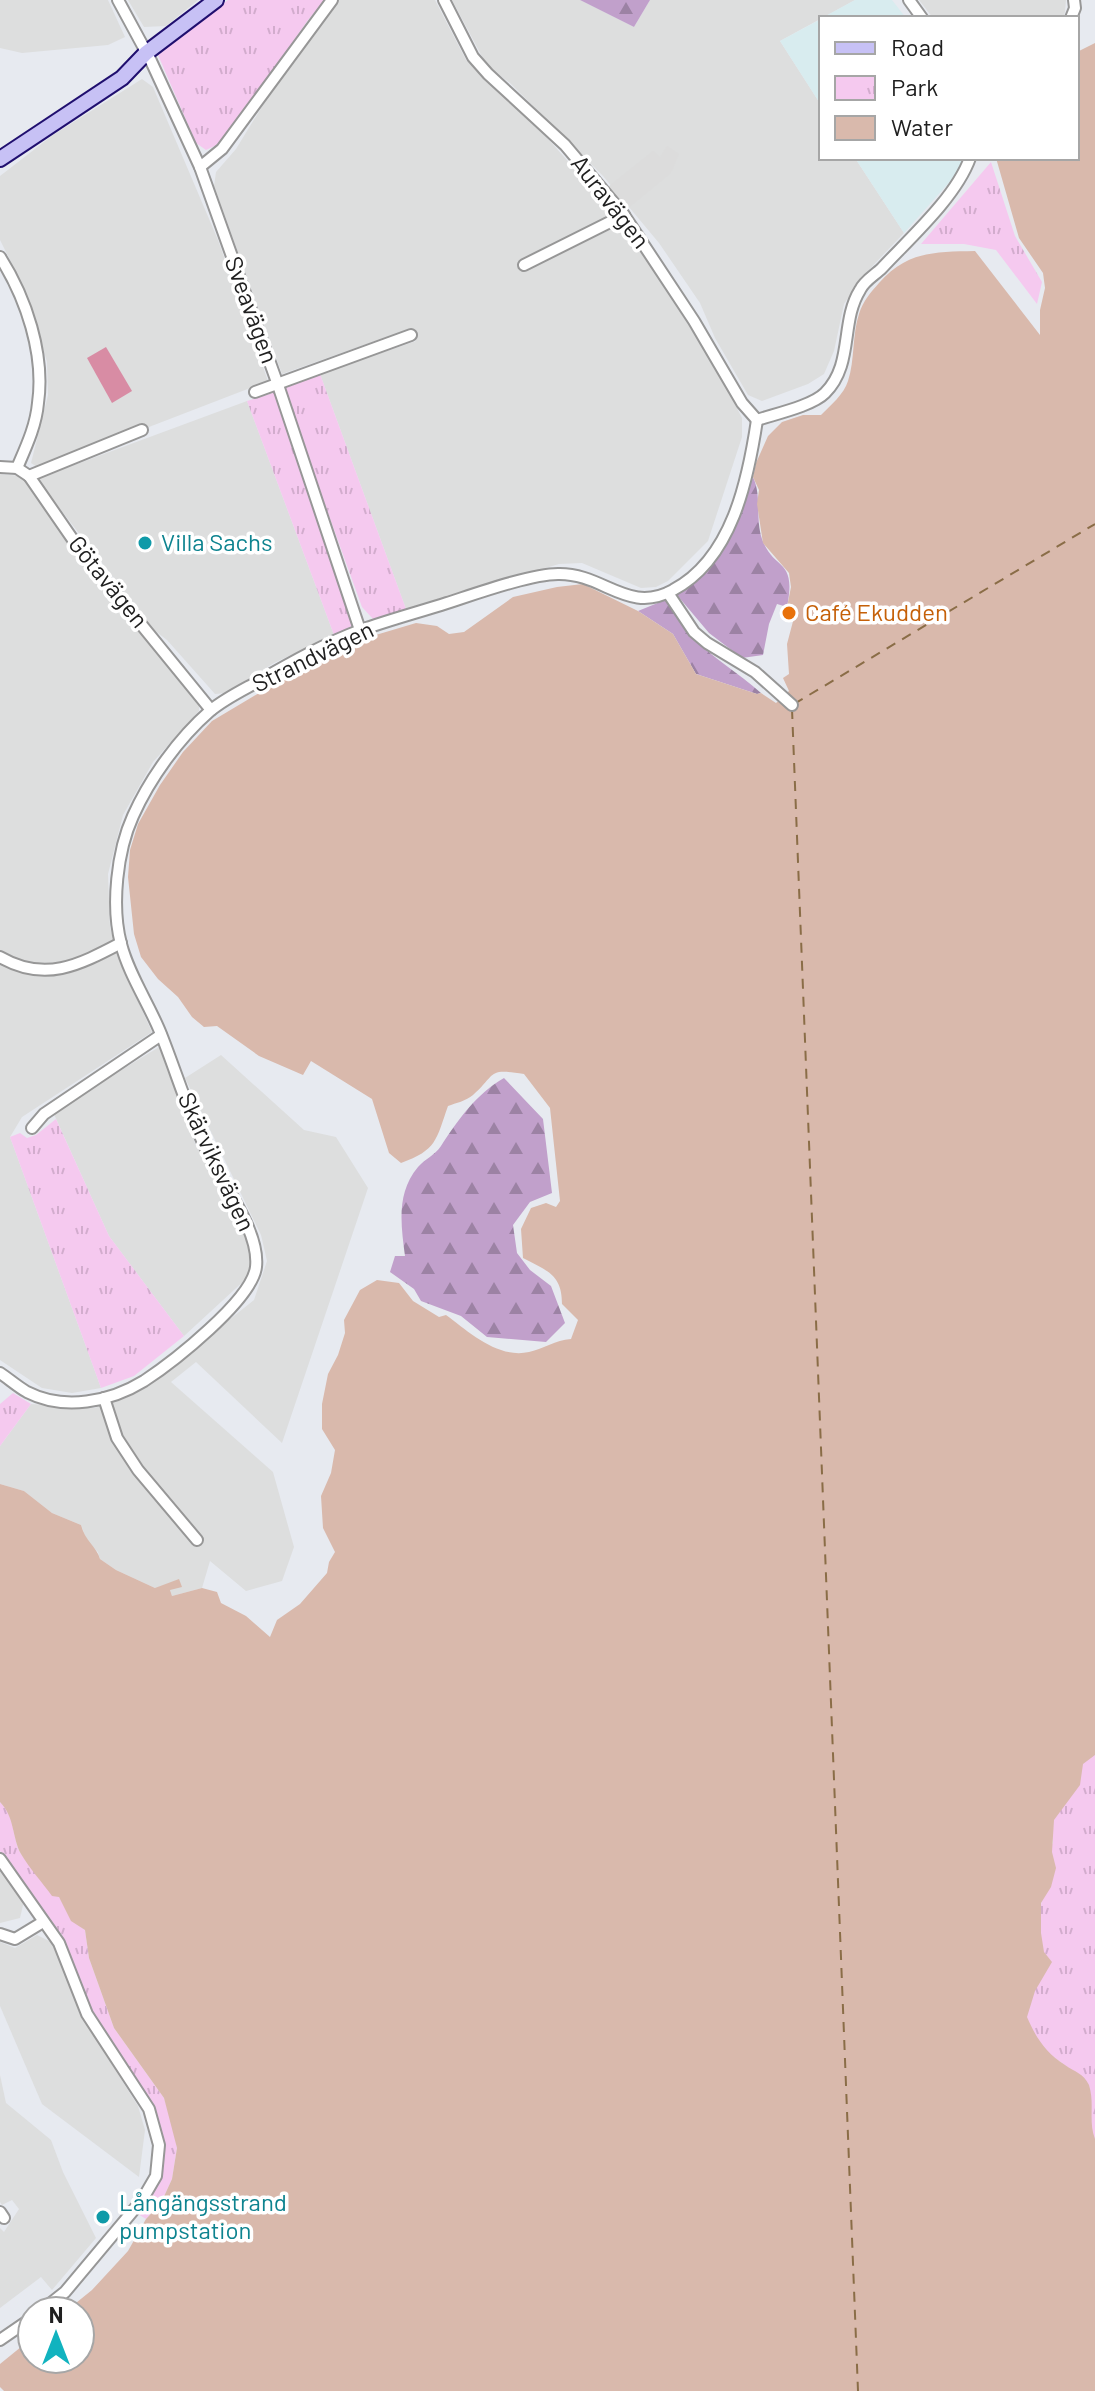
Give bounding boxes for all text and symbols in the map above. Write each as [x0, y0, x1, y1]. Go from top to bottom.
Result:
legend [819, 16, 1079, 160]
text: Road [891, 32, 944, 61]
text: Park [891, 72, 938, 101]
text: Water [891, 112, 953, 141]
street label: Auravägen [566, 149, 657, 253]
street label: Sveavägen [220, 252, 285, 367]
place label: Villa Sachs [161, 527, 273, 556]
street label: Götavägen [63, 529, 155, 633]
marker: Villa Sachs [136, 534, 154, 552]
place label: Café Ekudden [805, 597, 948, 626]
marker: Café Ekudden [780, 604, 798, 622]
street label: Strandvägen [247, 614, 378, 698]
street label: Skärviksvägen [173, 1087, 262, 1235]
place label: Långängsstrand pumpstation [119, 2187, 287, 2244]
marker: Långängsstrand pumpstation [94, 2208, 112, 2226]
north arrow [16, 2295, 96, 2375]
text: N [49, 2301, 63, 2327]

